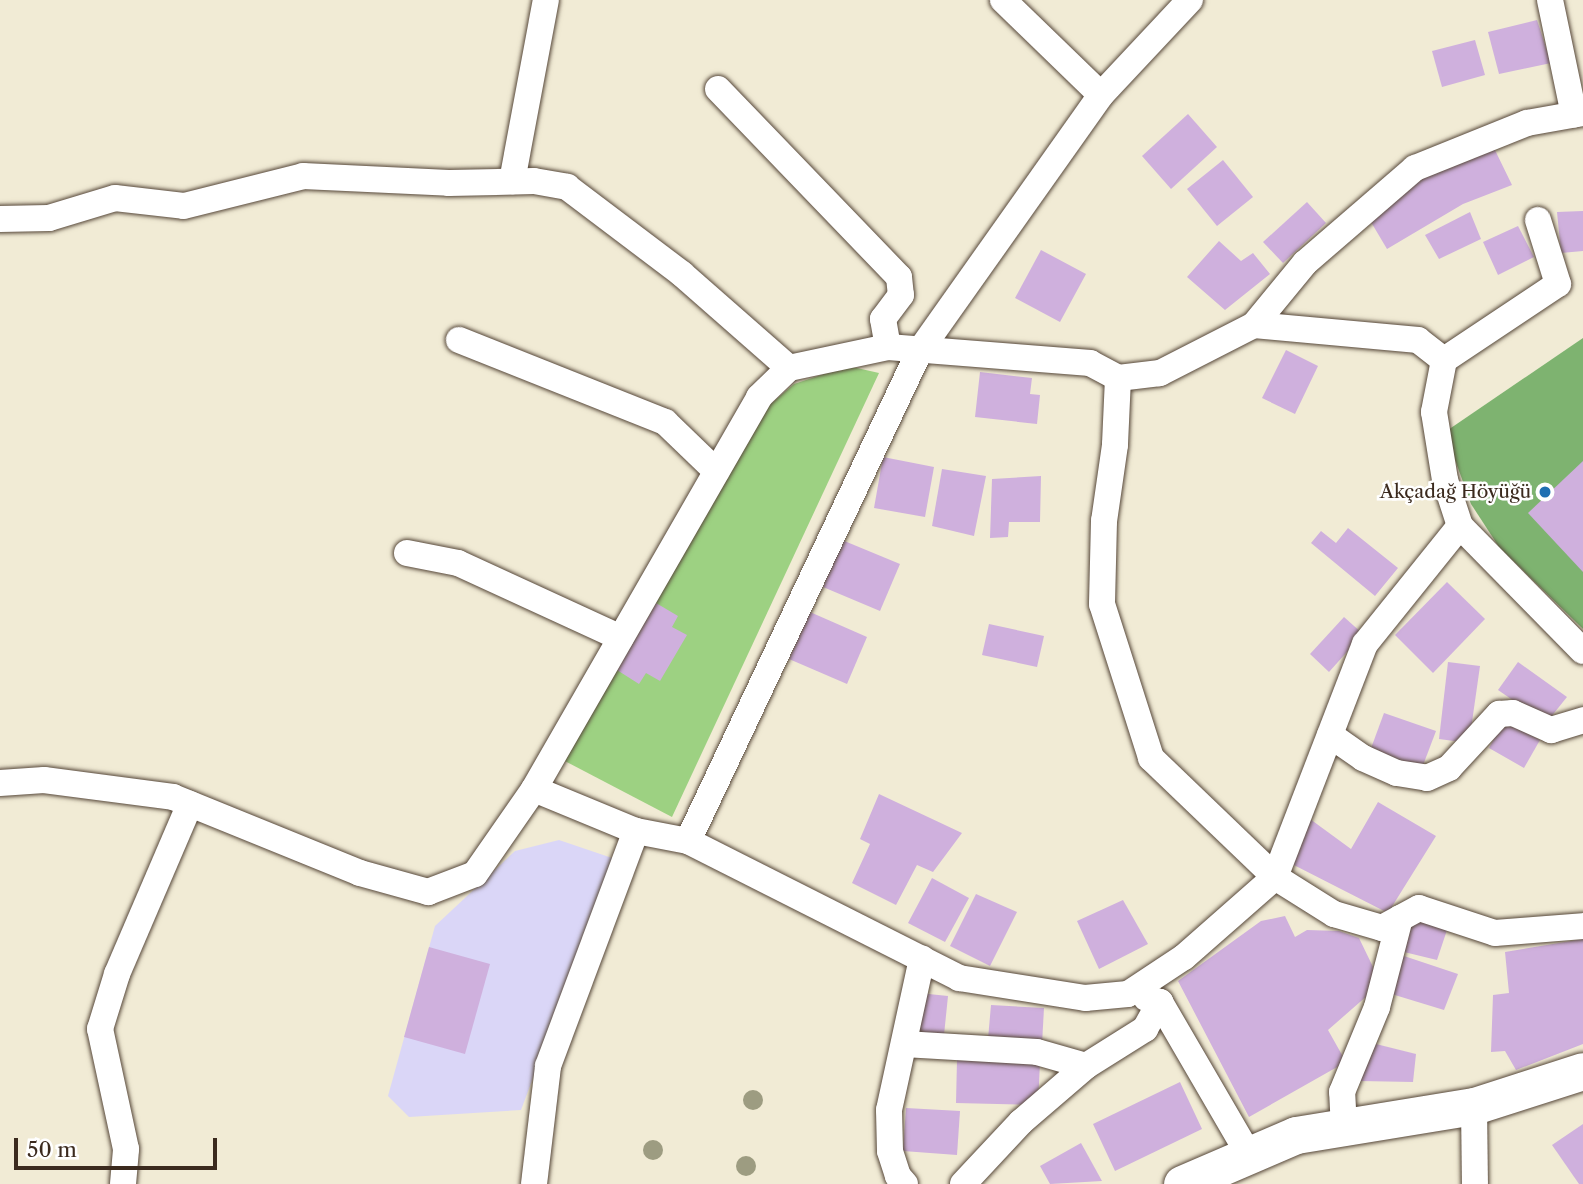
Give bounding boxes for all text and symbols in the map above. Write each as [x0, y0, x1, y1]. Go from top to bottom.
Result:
place label: Akçadağ Höyüğü [1380, 481, 1531, 503]
marker: Akçadağ Höyüğü [1537, 484, 1553, 500]
scale bar [18, 1124, 220, 1168]
text: 50 m [27, 1137, 77, 1162]

